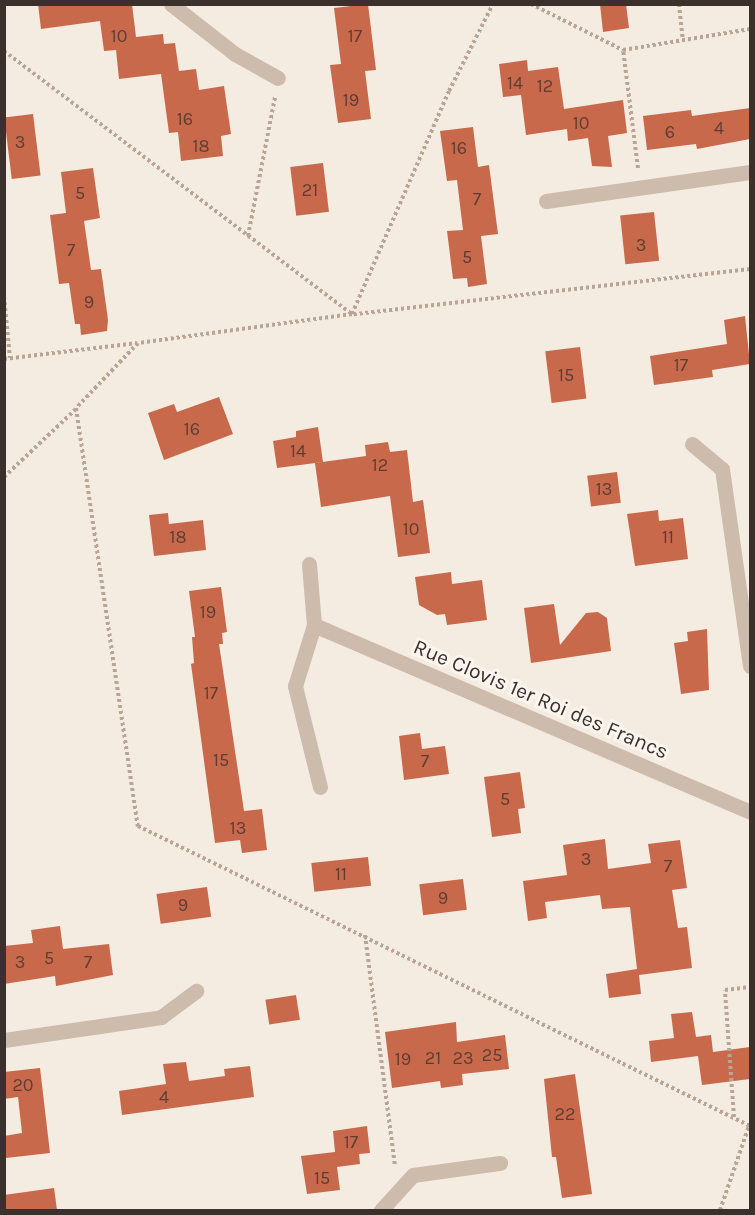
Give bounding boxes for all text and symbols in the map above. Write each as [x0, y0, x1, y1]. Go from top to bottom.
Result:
house number: 10 [111, 25, 127, 47]
house number: 17 [348, 25, 362, 47]
house number: 14 [507, 72, 523, 94]
house number: 12 [537, 75, 553, 97]
house number: 19 [343, 89, 359, 111]
house number: 16 [177, 108, 193, 130]
house number: 10 [573, 112, 589, 134]
house number: 4 [714, 117, 724, 139]
house number: 6 [665, 121, 675, 143]
house number: 3 [15, 131, 25, 153]
house number: 18 [192, 135, 210, 157]
house number: 16 [451, 137, 467, 159]
house number: 21 [302, 179, 318, 201]
house number: 5 [75, 182, 85, 204]
house number: 7 [473, 188, 481, 210]
house number: 3 [636, 234, 646, 256]
house number: 7 [67, 239, 75, 261]
house number: 5 [462, 246, 472, 268]
house number: 9 [84, 291, 94, 313]
house number: 17 [674, 354, 688, 376]
house number: 15 [558, 364, 574, 386]
house number: 16 [184, 418, 200, 440]
house number: 14 [290, 440, 306, 462]
house number: 12 [372, 454, 388, 476]
house number: 13 [596, 478, 612, 500]
house number: 10 [403, 518, 419, 540]
house number: 18 [169, 526, 187, 548]
house number: 11 [662, 526, 674, 548]
house number: 19 [200, 601, 216, 623]
street label: Rue Clovis 1er Roi des Francs [410, 634, 672, 764]
house number: 17 [204, 682, 218, 704]
house number: 15 [213, 749, 229, 771]
house number: 7 [421, 750, 429, 772]
house number: 5 [500, 788, 510, 810]
house number: 13 [230, 817, 246, 839]
house number: 3 [581, 848, 591, 870]
house number: 7 [664, 855, 672, 877]
house number: 11 [335, 863, 347, 885]
house number: 9 [438, 887, 448, 909]
house number: 9 [178, 894, 188, 916]
house number: 5 [44, 947, 54, 969]
house number: 3 [15, 951, 25, 973]
house number: 7 [84, 951, 92, 973]
house number: 25 [482, 1044, 502, 1066]
house number: 21 [425, 1047, 441, 1069]
house number: 23 [452, 1047, 474, 1069]
house number: 19 [395, 1048, 411, 1070]
house number: 20 [12, 1074, 34, 1096]
house number: 4 [159, 1086, 169, 1108]
house number: 22 [555, 1103, 575, 1125]
house number: 17 [344, 1131, 358, 1153]
house number: 15 [314, 1167, 330, 1189]

